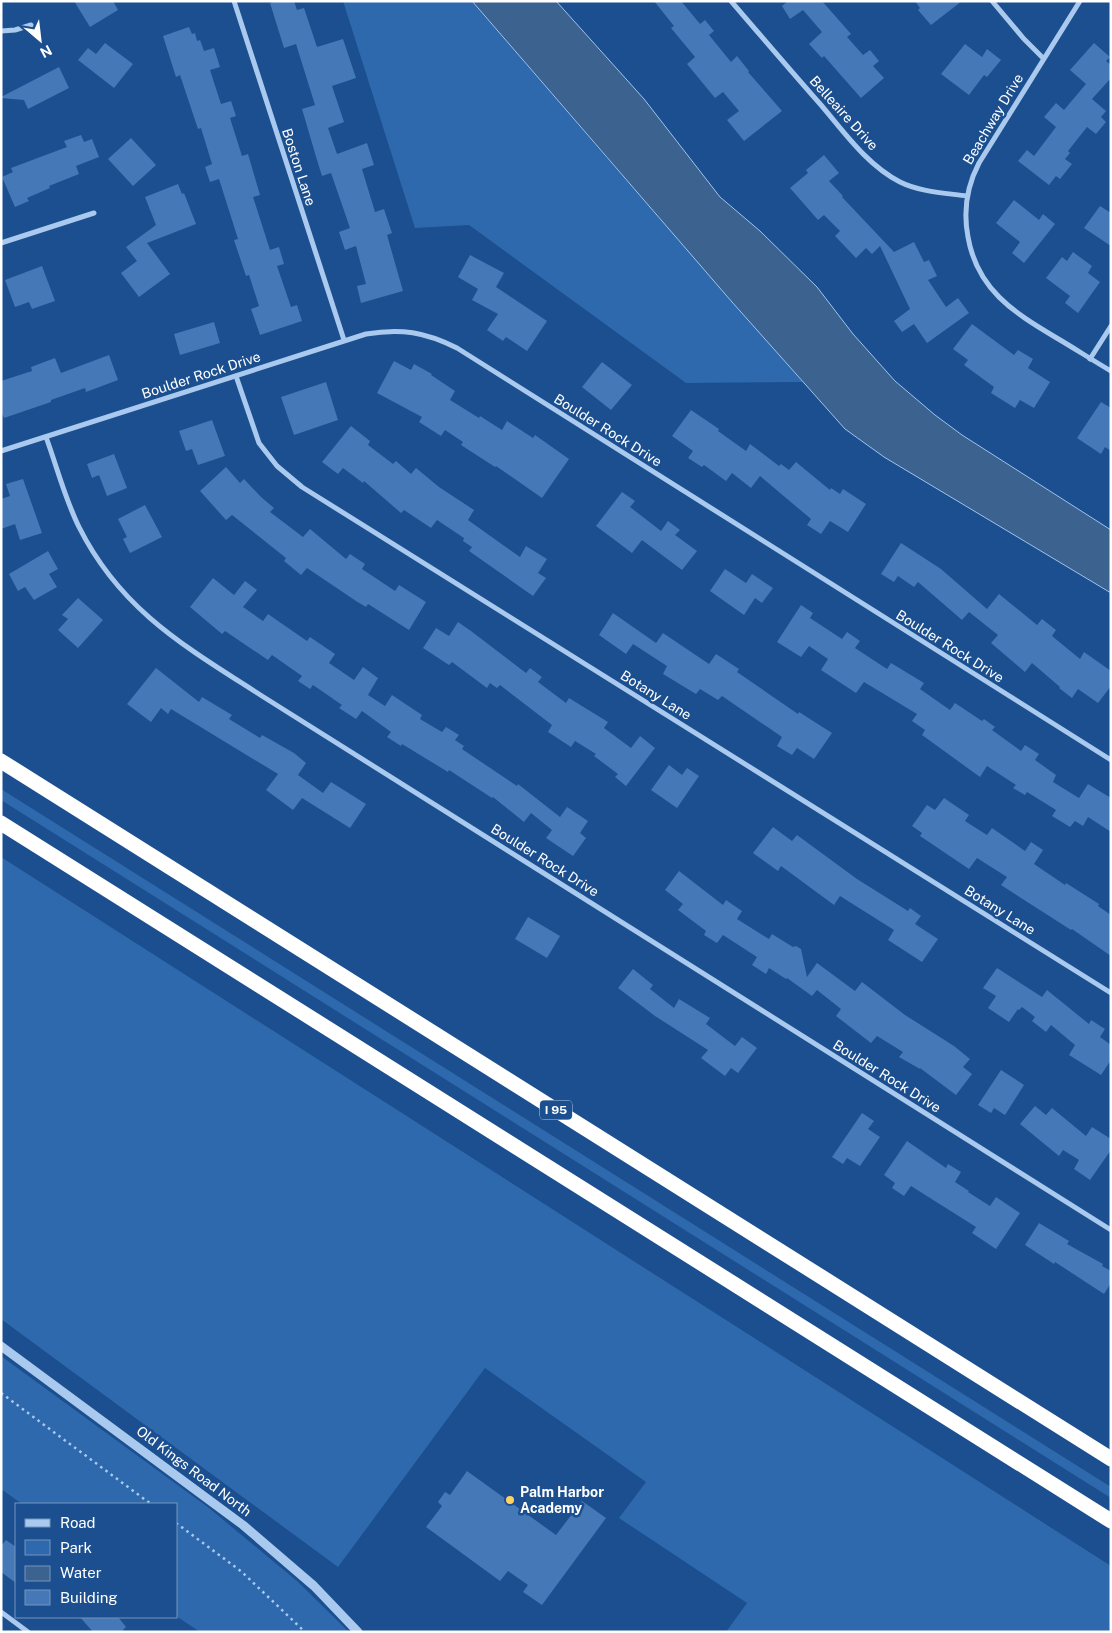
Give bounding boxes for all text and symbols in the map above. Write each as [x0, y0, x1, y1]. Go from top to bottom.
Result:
north arrow [15, 15, 65, 65]
text: N [38, 42, 55, 61]
street label: Beachway Drive [960, 71, 1026, 167]
street label: Belleaire Drive [806, 73, 882, 154]
street label: Boston Lane [279, 126, 319, 208]
street label: Boulder Rock Drive [140, 348, 263, 402]
street label: Boulder Rock Drive [551, 390, 665, 470]
street label: Boulder Rock Drive [893, 606, 1007, 686]
street label: Botany Lane [618, 667, 694, 723]
street label: Boulder Rock Drive [488, 820, 602, 900]
street label: Botany Lane [962, 882, 1038, 938]
street label: Boulder Rock Drive [830, 1036, 944, 1116]
road number: I 95 [540, 1100, 572, 1120]
street label: Old Kings Road North [133, 1423, 255, 1519]
place label: Palm Harbor Academy [520, 1484, 604, 1516]
marker: Palm Harbor Academy [504, 1494, 516, 1506]
legend [15, 1503, 178, 1618]
text: Road [60, 1514, 96, 1531]
text: Park [60, 1539, 92, 1556]
text: Water [60, 1564, 102, 1581]
text: Building [60, 1589, 118, 1606]

